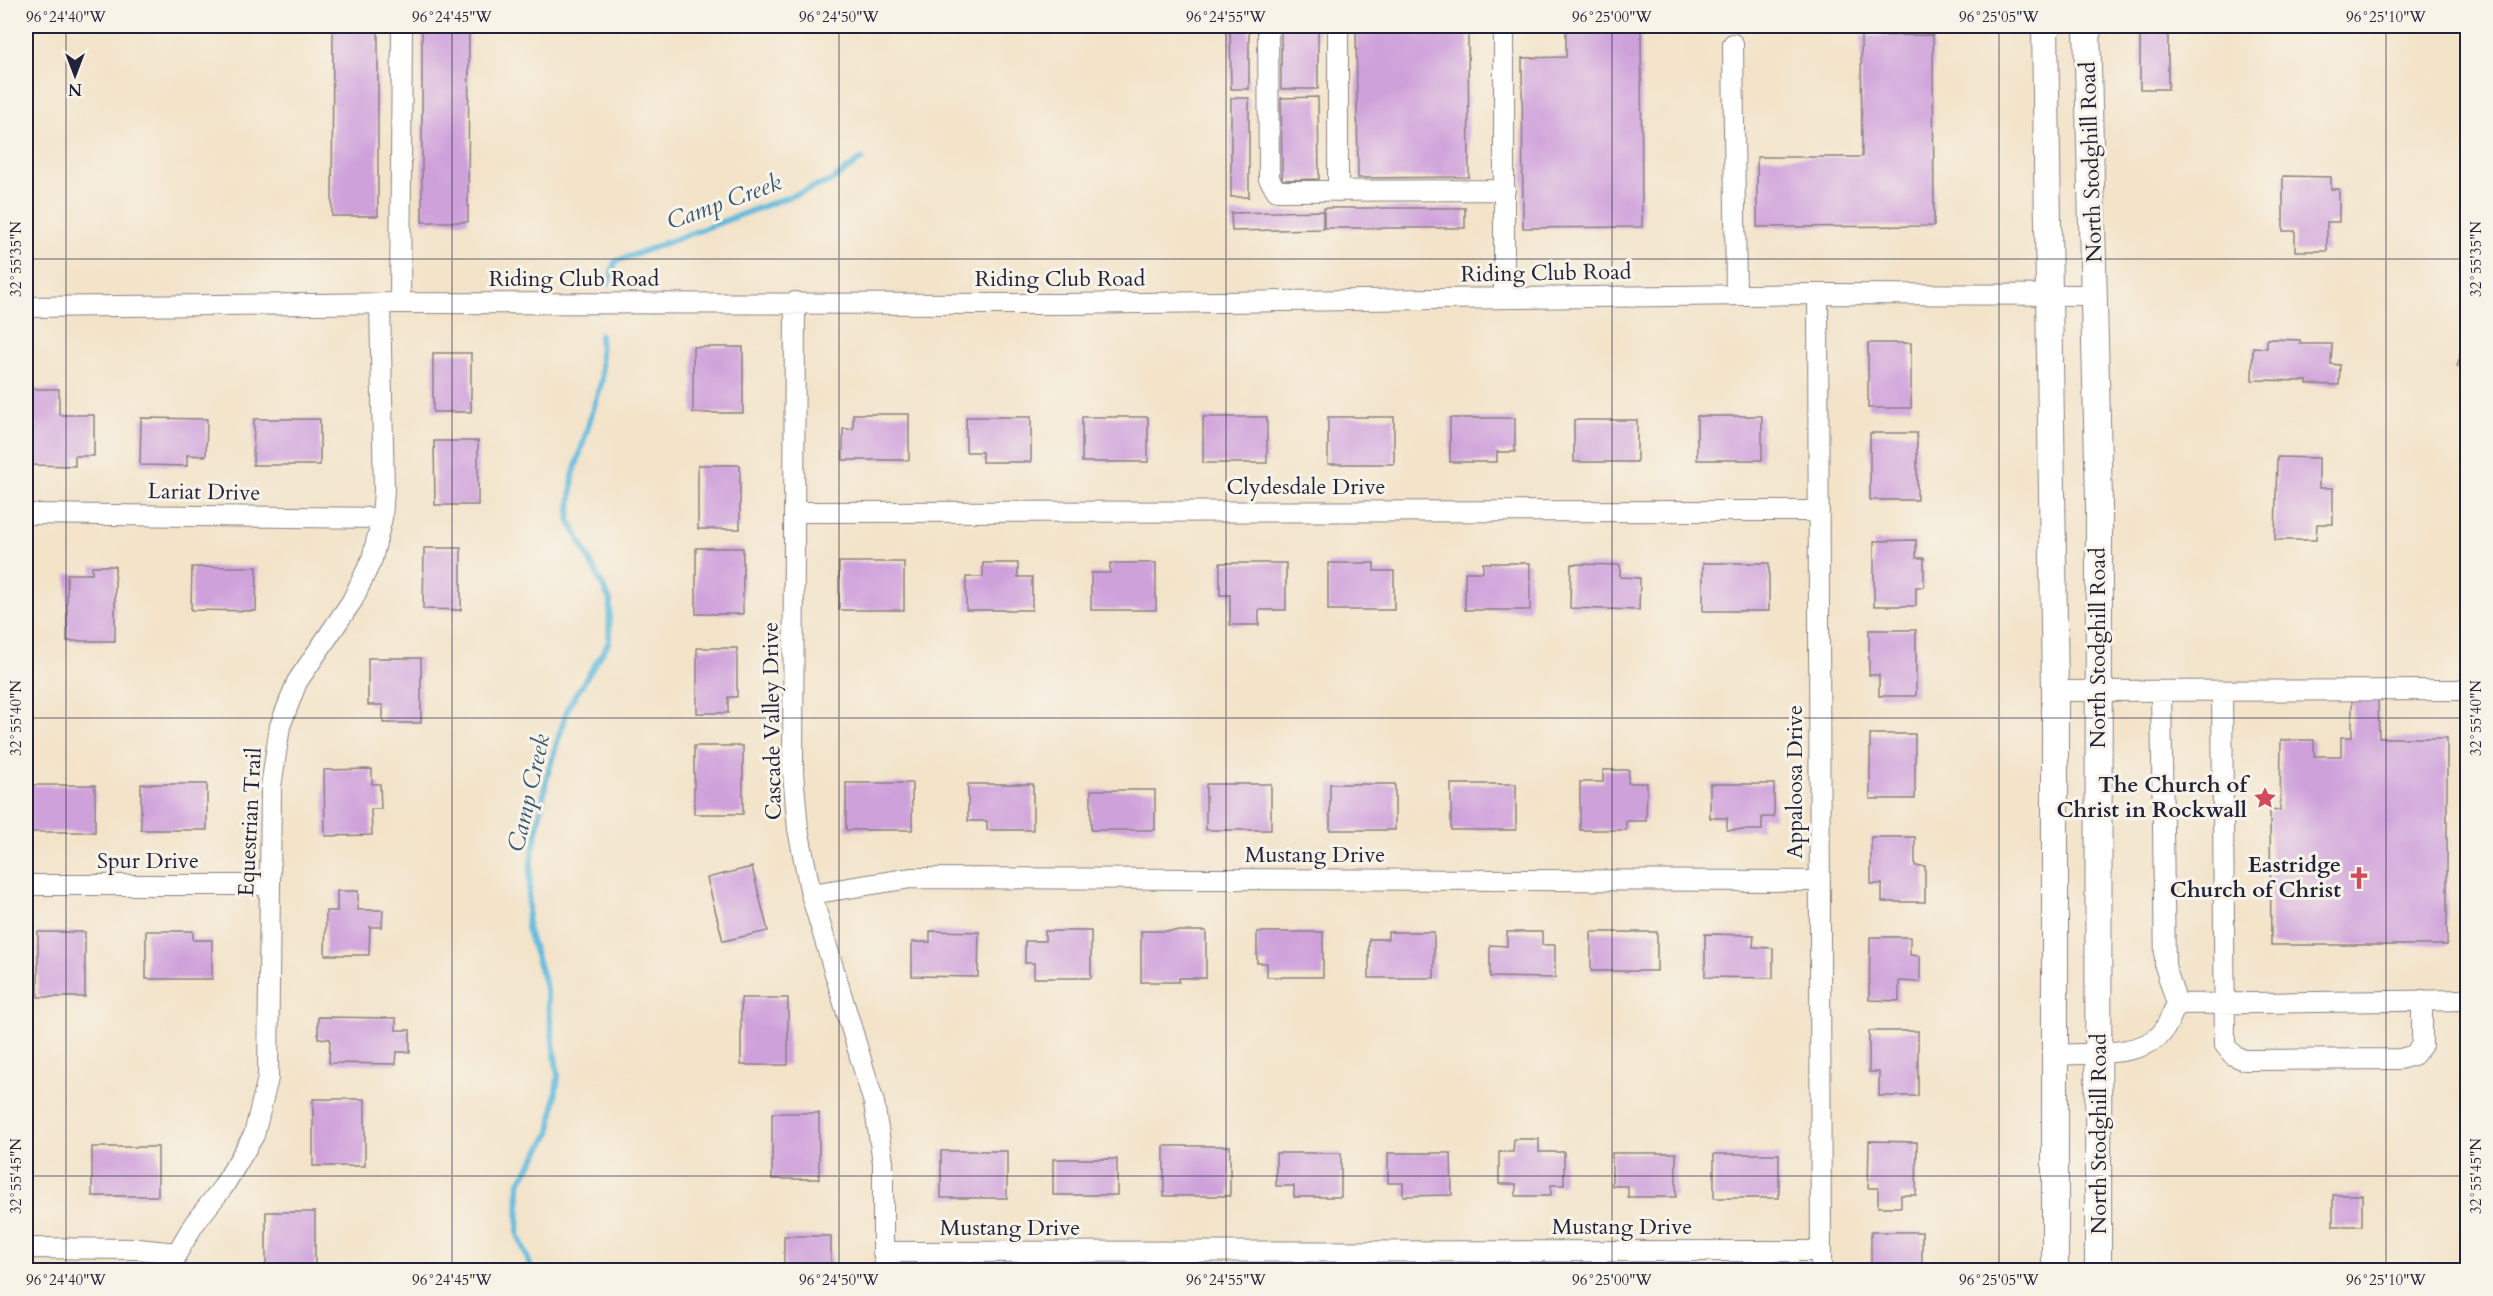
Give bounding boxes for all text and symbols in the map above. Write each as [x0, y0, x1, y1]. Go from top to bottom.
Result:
text: 96°24'40"W [26, 7, 106, 27]
text: 96°24'45"W [412, 7, 492, 27]
text: 96°24'50"W [799, 7, 879, 27]
text: 96°24'55"W [1186, 7, 1266, 27]
text: 96°25'00"W [1572, 7, 1652, 27]
text: 96°25'05"W [1959, 7, 2039, 27]
text: 96°25'10"W [2346, 7, 2426, 27]
north arrow [45, 45, 105, 105]
street label: North Stodghill Road [2072, 61, 2110, 263]
text: N [68, 78, 82, 100]
water label: Camp Creek [662, 166, 786, 238]
text: 32°55'35"N [6, 221, 26, 297]
text: 32°55'35"N [2466, 221, 2486, 297]
street label: Riding Club Road [1460, 257, 1632, 289]
street label: Riding Club Road [489, 264, 660, 294]
street label: Riding Club Road [975, 264, 1146, 294]
street label: Clydesdale Drive [1226, 472, 1386, 502]
street label: Lariat Drive [147, 476, 261, 508]
street label: North Stodghill Road [2083, 547, 2113, 749]
street label: Cascade Valley Drive [755, 622, 789, 820]
text: 32°55'40"N [6, 680, 26, 756]
text: 32°55'40"N [2466, 680, 2486, 756]
street label: Appaloosa Drive [1780, 705, 1810, 859]
water label: Camp Creek [499, 731, 559, 855]
street label: Equestrian Trail [231, 746, 269, 897]
place label: The Church of Christ in Rockwall [2057, 770, 2250, 825]
place icon: The Church of Christ in Rockwall [2252, 785, 2278, 811]
street label: Mustang Drive [1245, 840, 1385, 870]
street label: Spur Drive [97, 846, 199, 876]
place label: Eastridge Church of Christ [2170, 850, 2341, 905]
church icon: Eastridge Church of Christ [2346, 865, 2372, 891]
street label: North Stodghill Road [2084, 1033, 2114, 1235]
text: 32°55'45"N [6, 1138, 26, 1214]
text: 32°55'45"N [2466, 1138, 2486, 1214]
street label: Mustang Drive [1552, 1212, 1692, 1242]
street label: Mustang Drive [940, 1213, 1080, 1243]
text: 96°24'40"W [26, 1270, 106, 1290]
text: 96°24'45"W [412, 1270, 492, 1290]
text: 96°24'50"W [799, 1270, 879, 1290]
text: 96°24'55"W [1186, 1270, 1266, 1290]
text: 96°25'00"W [1572, 1270, 1652, 1290]
text: 96°25'05"W [1959, 1270, 2039, 1290]
text: 96°25'10"W [2346, 1270, 2426, 1290]

